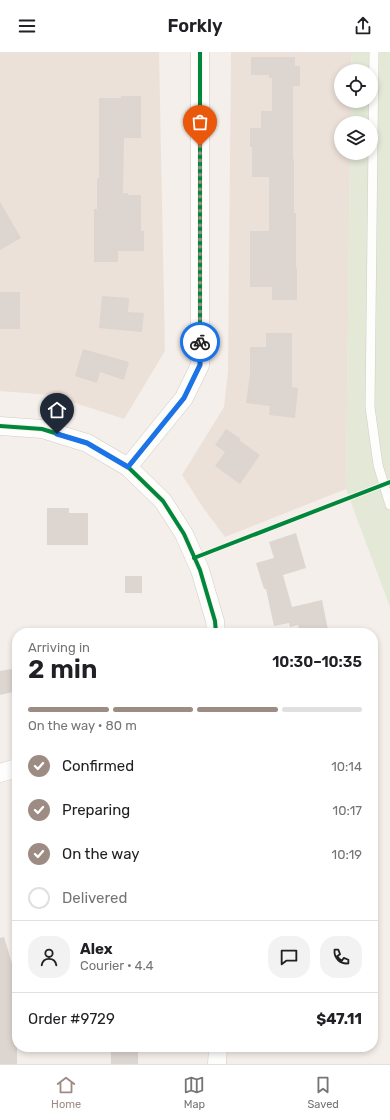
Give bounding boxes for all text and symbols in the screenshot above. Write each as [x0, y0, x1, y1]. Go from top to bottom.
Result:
icon: menu [16, 15, 38, 37]
text: Forkly [167, 15, 223, 37]
icon: share [352, 15, 374, 37]
map controls [334, 64, 378, 160]
button: locate [334, 64, 378, 108]
pin [183, 105, 217, 146]
icon: bag [189, 111, 211, 133]
button: layers [334, 116, 378, 160]
courier [180, 322, 220, 362]
icon: bike [189, 331, 211, 353]
pin [40, 393, 74, 434]
icon: home [46, 399, 68, 421]
text: Arriving in [28, 640, 90, 655]
text: 10:30–10:35 [272, 653, 362, 671]
text: 2 min [28, 654, 97, 685]
text: On the way · 80 m [28, 718, 137, 733]
icon: check [28, 755, 50, 777]
text: Confirmed [62, 757, 134, 775]
text: 10:14 [331, 759, 362, 774]
icon: check [28, 799, 50, 821]
text: Preparing [62, 801, 130, 819]
text: 10:17 [333, 803, 362, 818]
icon: check [28, 843, 50, 865]
text: On the way [62, 845, 140, 863]
text: 10:19 [332, 847, 362, 862]
text: Delivered [62, 889, 127, 907]
button: person [28, 936, 70, 978]
button: chat [268, 936, 310, 978]
button: phone [320, 936, 362, 978]
text: Alex [80, 940, 113, 958]
text: Courier · 4.4 [80, 958, 154, 973]
text: Order #9729 [28, 1010, 115, 1028]
text: $47.11 [316, 1010, 362, 1028]
tab: Home [51, 1074, 81, 1111]
tab: Map [183, 1074, 205, 1111]
tab: Saved [308, 1074, 339, 1111]

